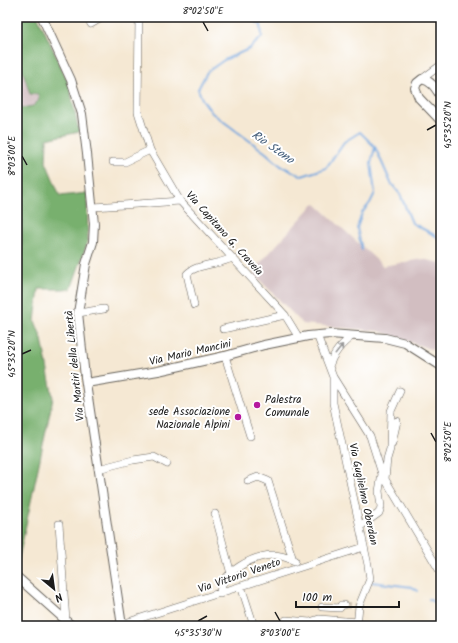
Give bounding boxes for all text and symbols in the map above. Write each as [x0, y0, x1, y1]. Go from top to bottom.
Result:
text: 8°02'50"E [182, 3, 225, 19]
text: 45°35'20"N [440, 101, 456, 149]
water label: Rio Stono [247, 126, 299, 170]
text: 8°03'00"E [4, 134, 20, 176]
street label: Via Capitano G. Craveia [181, 187, 267, 280]
street label: Via Martiri della Libertà [60, 310, 90, 422]
text: 45°35'20"N [4, 330, 20, 378]
street label: Via Mario Mancini [148, 335, 233, 371]
one-way arrow [334, 344, 343, 354]
place label: Palestra Comunale [265, 391, 309, 422]
marker: Palestra Comunale [252, 400, 262, 410]
place label: sede Associazione Nazionale Alpini [149, 403, 230, 434]
marker: sede Associazione Nazionale Alpini [233, 412, 243, 422]
text: 8°02'50"E [440, 420, 456, 463]
street label: Via Guglielmo Oberdan [343, 441, 383, 547]
street label: Via Vittorio Veneto [195, 553, 283, 599]
north arrow [34, 569, 74, 609]
scale bar [296, 583, 399, 609]
text: N [51, 587, 66, 606]
text: 100 m [302, 588, 333, 607]
text: 45°35'30"N [174, 625, 222, 641]
text: 8°03'00"E [260, 625, 302, 641]

